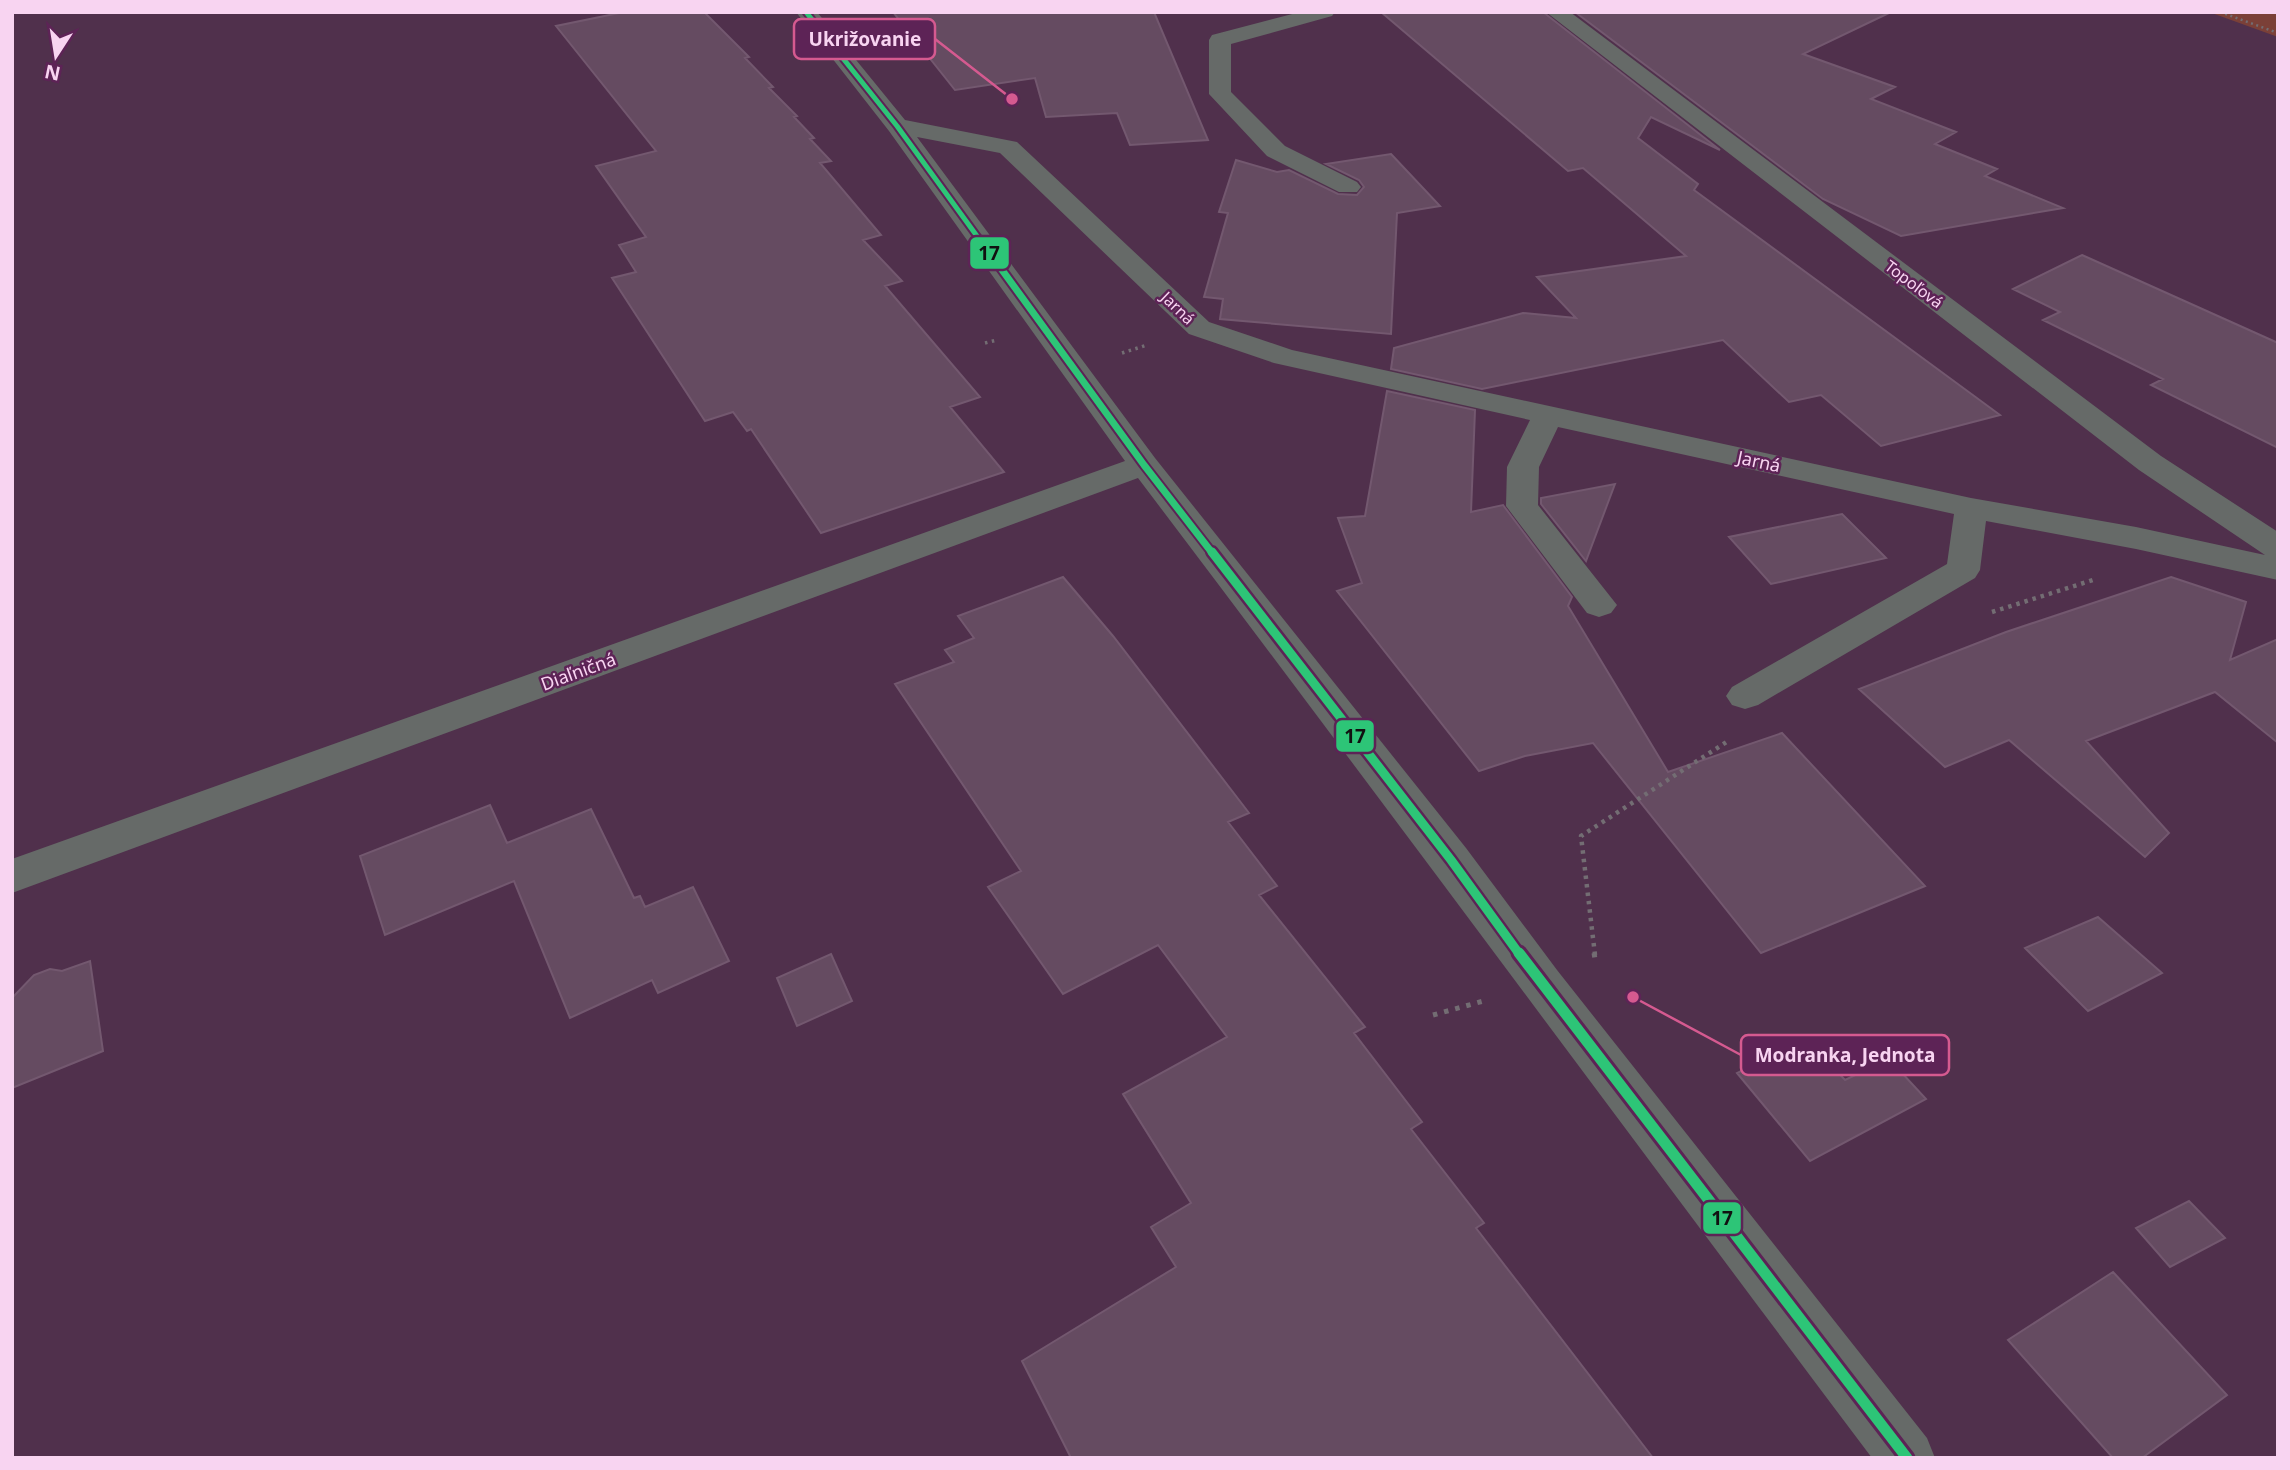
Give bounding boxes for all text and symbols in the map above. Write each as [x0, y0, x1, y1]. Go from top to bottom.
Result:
callout: Ukrižovanie [794, 19, 935, 59]
north arrow [21, 21, 91, 91]
text: Ukrižovanie [809, 26, 921, 52]
text: N [42, 58, 63, 87]
line badge: 17 [969, 236, 1010, 270]
text: 17 [978, 240, 1000, 266]
street label: Topoľová [1880, 255, 1948, 313]
street label: Jarná [1155, 285, 1200, 329]
street label: Jarná [1733, 444, 1783, 477]
street label: Diaľničná [537, 646, 619, 696]
line badge: 17 [1335, 719, 1375, 753]
text: 17 [1344, 723, 1366, 749]
callout: Modranka, Jednota [1741, 1035, 1949, 1075]
text: Modranka, Jednota [1755, 1042, 1935, 1068]
line badge: 17 [1702, 1201, 1742, 1235]
text: 17 [1711, 1205, 1733, 1231]

